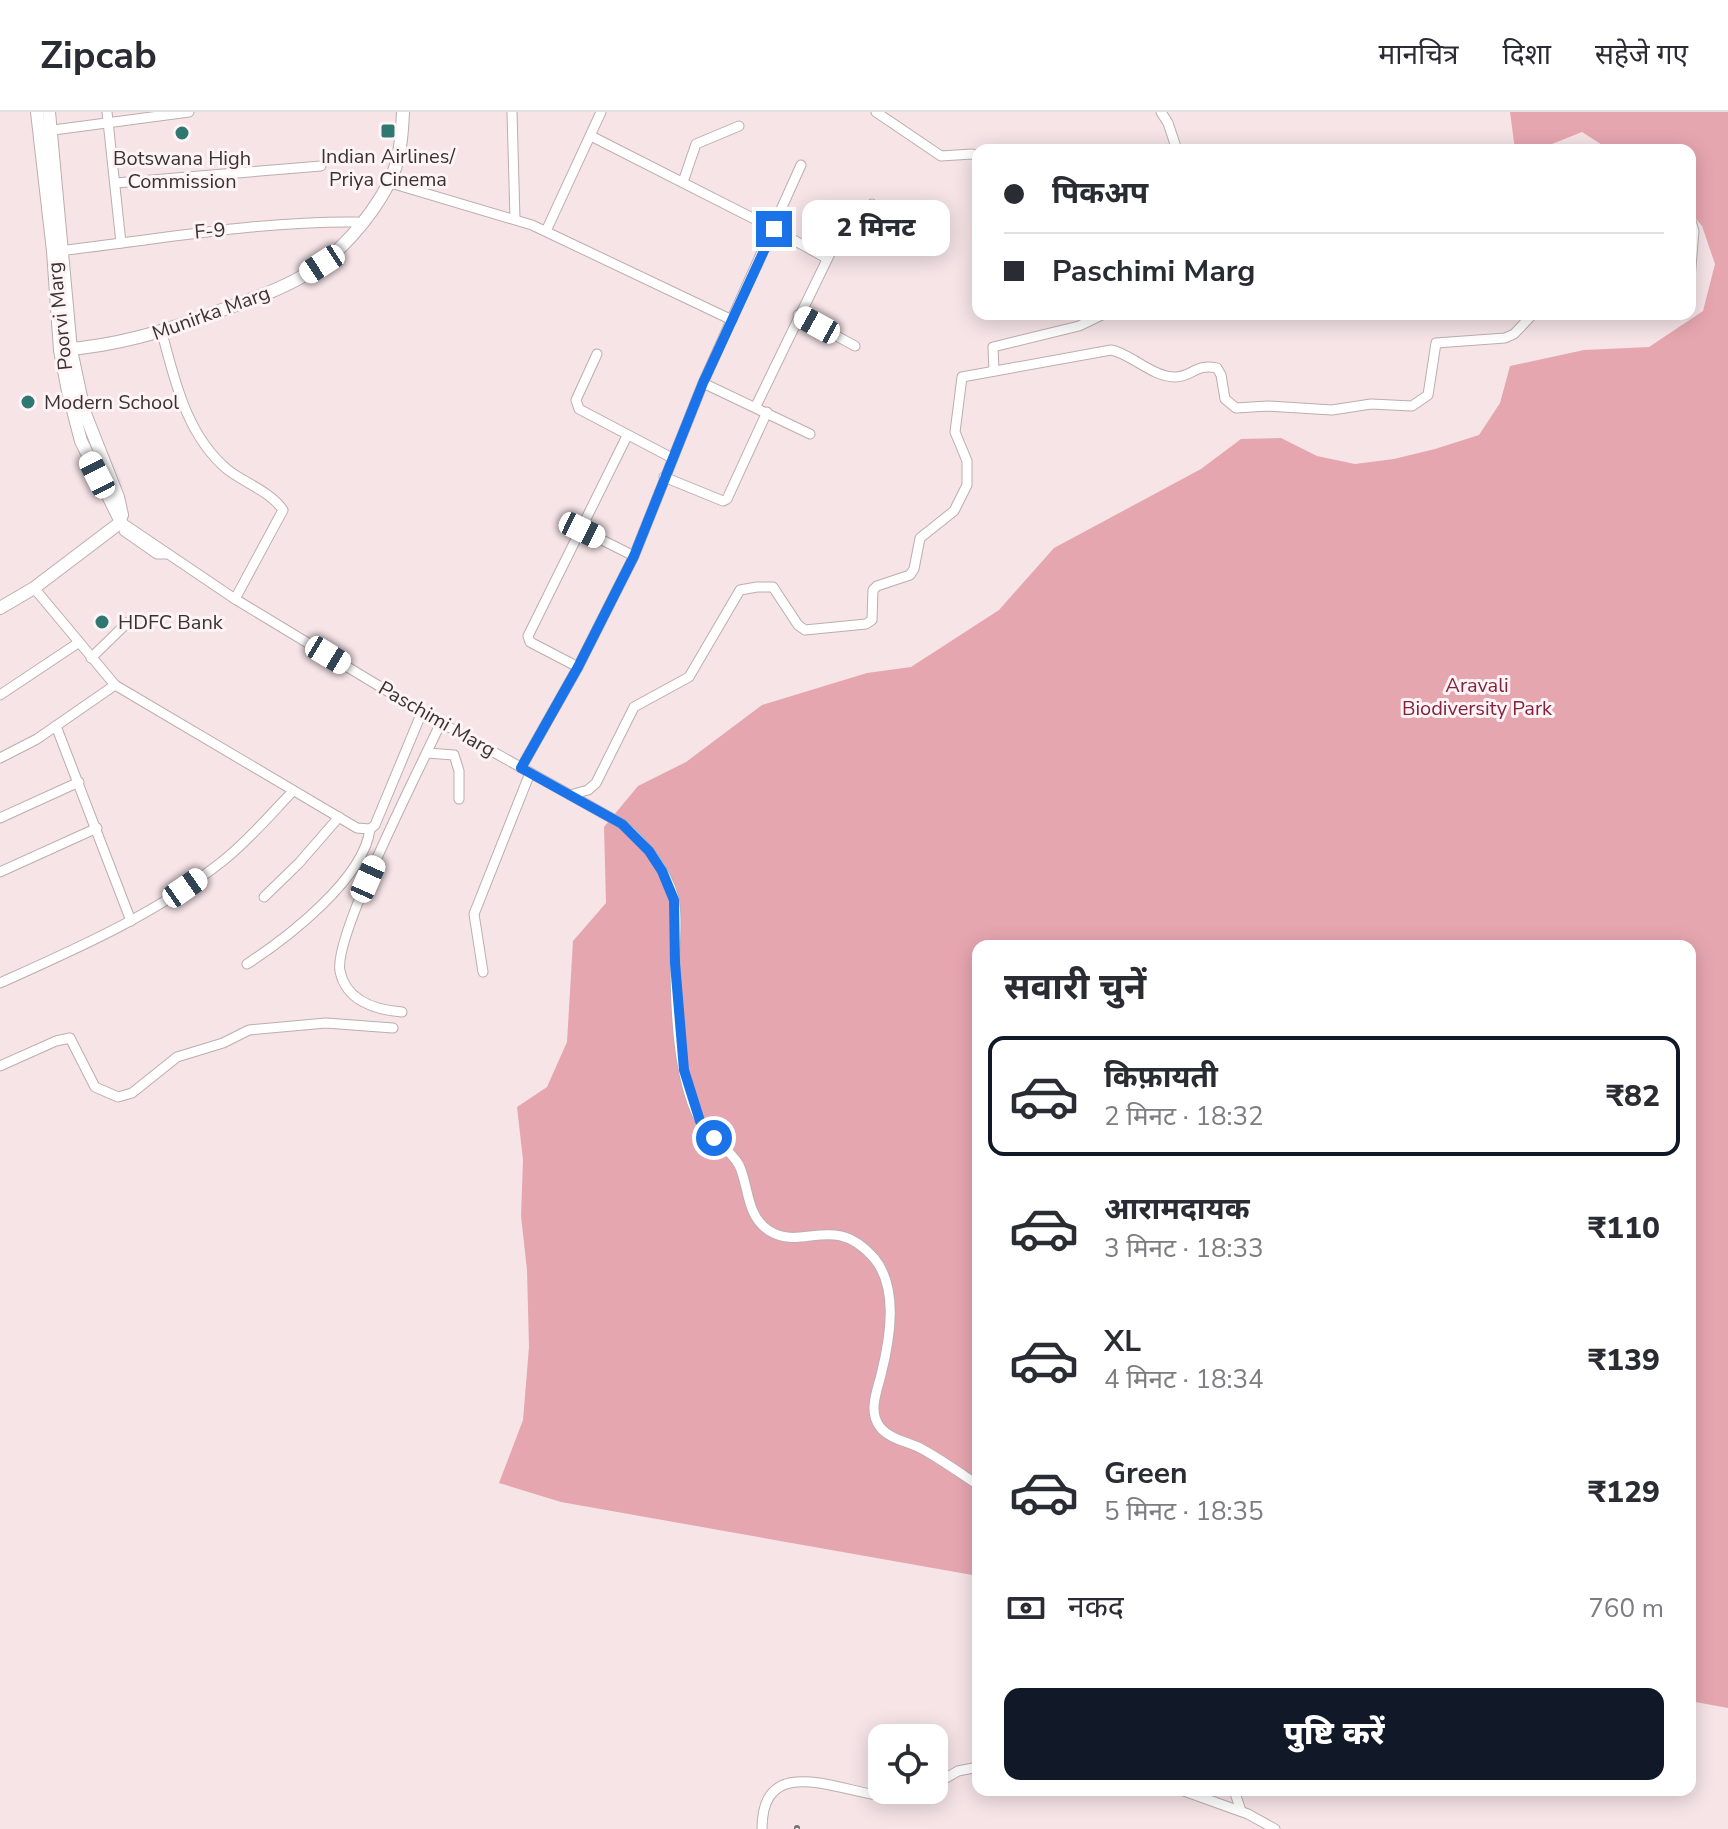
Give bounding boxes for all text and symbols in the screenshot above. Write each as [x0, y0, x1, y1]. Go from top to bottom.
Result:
text: Zipcab [40, 30, 157, 81]
text: मानचित्र [1379, 36, 1459, 74]
text: दिशा [1503, 36, 1551, 74]
text: सहेजे गए [1595, 36, 1688, 74]
marker: Indian Airlines/ Priya Cinema [379, 122, 397, 140]
marker: Botswana High Commission [173, 124, 191, 142]
place label: Indian Airlines/ Priya Cinema [321, 143, 456, 193]
place label: Botswana High Commission [113, 145, 251, 195]
text: पिकअप [1052, 173, 1148, 214]
callout: 2 मिनट [802, 201, 950, 257]
text: 2 मिनट [837, 210, 915, 245]
route end [756, 211, 792, 247]
street label: F-9 [193, 216, 227, 246]
car [295, 241, 349, 287]
text: Paschimi Marg [1052, 251, 1255, 292]
street label: Poorvi Marg [41, 261, 79, 371]
street label: Munirka Marg [148, 279, 274, 347]
car [790, 303, 844, 347]
place label: Modern School [44, 389, 179, 416]
marker: Modern School [19, 393, 37, 411]
car [75, 448, 119, 502]
car [555, 509, 609, 551]
place label: HDFC Bank [118, 609, 224, 636]
marker: HDFC Bank [93, 613, 111, 631]
car [301, 632, 355, 678]
park label: Aravali Biodiversity Park [1402, 672, 1553, 722]
street label: Paschimi Marg [374, 675, 500, 763]
car [347, 852, 389, 906]
car [158, 864, 212, 912]
text: सवारी चुनें [1004, 963, 1146, 1012]
text: किफ़ायती [1104, 1057, 1218, 1098]
icon: car [1008, 1060, 1080, 1132]
text: ₹82 [1606, 1076, 1660, 1117]
text: 2 मिनट · 18:32 [1104, 1099, 1264, 1134]
route start [696, 1120, 732, 1156]
text: आरामदायक [1104, 1189, 1250, 1230]
icon: car [1008, 1192, 1080, 1264]
text: ₹110 [1588, 1208, 1660, 1249]
text: 3 मिनट · 18:33 [1104, 1231, 1264, 1266]
text: XL [1104, 1321, 1141, 1362]
icon: car [1008, 1324, 1080, 1396]
text: ₹139 [1588, 1340, 1660, 1381]
text: 4 मिनट · 18:34 [1104, 1362, 1264, 1397]
text: Green [1104, 1453, 1188, 1494]
icon: car [1008, 1456, 1080, 1528]
text: ₹129 [1588, 1472, 1660, 1513]
text: 5 मिनट · 18:35 [1104, 1494, 1264, 1529]
icon: cash [1004, 1586, 1048, 1630]
text: नकद [1068, 1587, 1124, 1628]
text: 760 m [1588, 1591, 1664, 1626]
button: पुष्टि करें [1004, 1688, 1664, 1780]
map controls [868, 1724, 948, 1804]
button: locate [868, 1724, 948, 1804]

